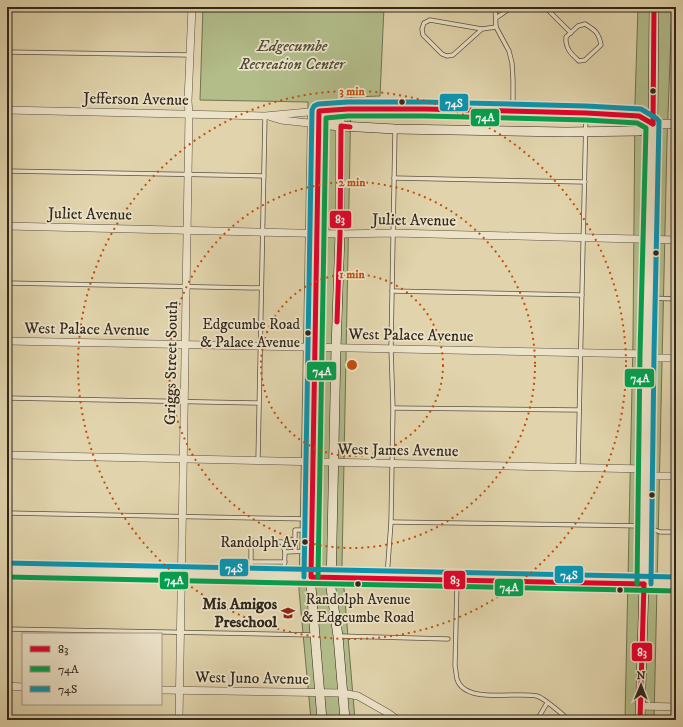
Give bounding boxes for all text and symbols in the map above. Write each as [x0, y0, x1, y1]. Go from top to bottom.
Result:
park label: Edgecumbe Recreation Center [238, 36, 346, 74]
text: 3 min [339, 84, 365, 99]
unlabelled marker [648, 86, 658, 96]
street label: Jefferson Avenue [81, 88, 189, 110]
line badge: 74S [439, 93, 469, 112]
unlabelled marker [397, 97, 407, 107]
text: 74S [445, 97, 463, 111]
line badge: 74A [470, 108, 500, 127]
text: 74A [476, 111, 495, 125]
text: 2 min [339, 175, 366, 190]
street label: Juliet Avenue [46, 203, 133, 225]
street label: Juliet Avenue [370, 209, 457, 231]
line badge: 83 [329, 210, 352, 229]
text: 83 [335, 213, 345, 227]
unlabelled marker [651, 248, 661, 258]
text: 1 min [339, 267, 365, 282]
street label: Griggs Street South [160, 300, 182, 425]
place label: Edgcumbe Road & Palace Avenue [200, 315, 300, 352]
street label: West Palace Avenue [23, 318, 150, 340]
street label: West Palace Avenue [347, 324, 474, 346]
marker: Edgcumbe Road & Palace Avenue [303, 328, 313, 338]
centre of rings [345, 358, 359, 372]
line badge: 74A [306, 361, 337, 381]
text: 74A [313, 365, 332, 379]
line badge: 74A [624, 368, 655, 388]
text: 74A [631, 372, 650, 386]
street label: West James Avenue [336, 439, 459, 461]
unlabelled marker [647, 490, 657, 500]
place label: Randolph Av [220, 533, 298, 552]
marker: Randolph Av [300, 537, 310, 547]
line badge: 74S [219, 558, 249, 577]
text: 74S [225, 562, 243, 576]
line badge: 74S [554, 565, 584, 584]
text: 74S [560, 569, 578, 583]
line badge: 83 [443, 570, 466, 590]
line badge: 74A [159, 571, 189, 590]
text: 74A [165, 574, 184, 588]
text: 83 [450, 574, 460, 588]
line badge: 74A [494, 578, 524, 597]
marker: Randolph Avenue & Edgcumbe Road [353, 579, 363, 589]
text: 74A [500, 581, 519, 595]
unlabelled marker [615, 585, 625, 595]
place label: Randolph Avenue & Edgcumbe Road [302, 590, 415, 627]
place label: Mis Amigos Preschool [202, 594, 278, 632]
school or university icon: Mis Amigos Preschool [280, 605, 296, 621]
legend [22, 633, 162, 705]
text: 83 [58, 642, 68, 657]
line badge: 83 [631, 642, 653, 662]
text: 83 [637, 646, 647, 660]
text: 74A [58, 662, 79, 677]
north arrow [621, 665, 661, 705]
street label: West Juno Avenue [194, 667, 309, 689]
text: N [637, 669, 646, 683]
text: 74S [58, 682, 77, 697]

